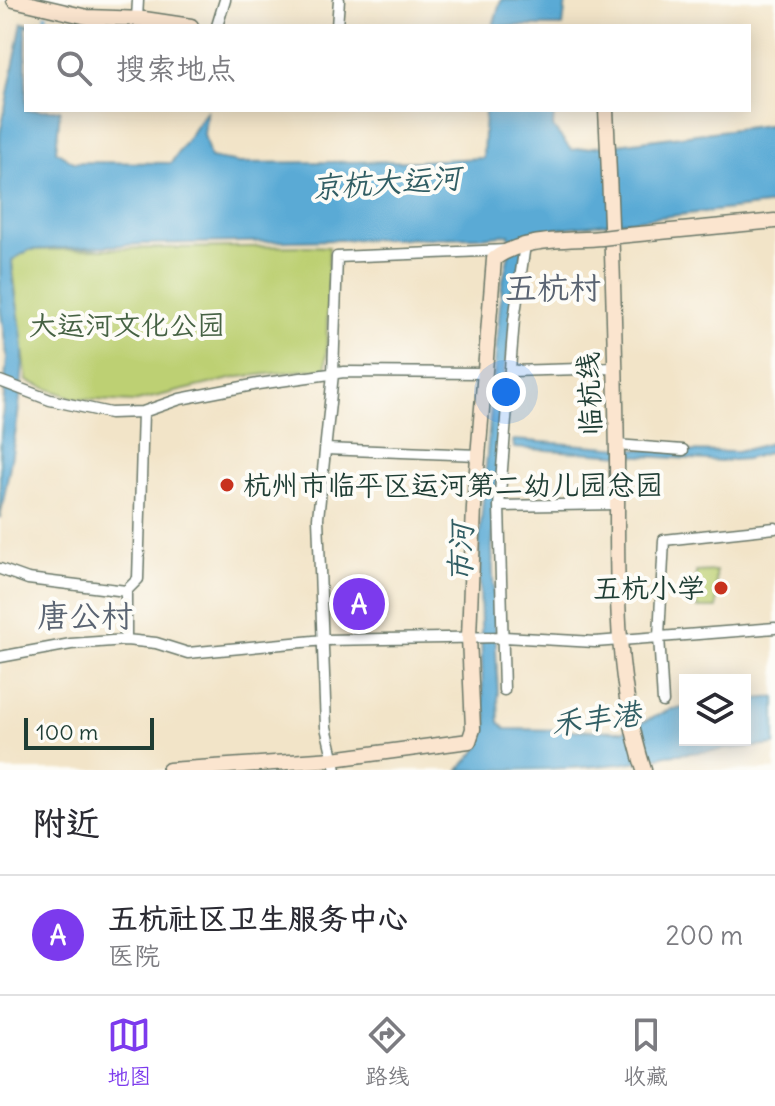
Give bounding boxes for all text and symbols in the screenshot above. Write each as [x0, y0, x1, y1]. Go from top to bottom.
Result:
search box [24, 24, 751, 112]
icon: search [52, 46, 96, 90]
text: 搜索地点 [116, 49, 236, 87]
water label: 京杭大运河 [310, 157, 467, 206]
district label: 五杭村 [505, 267, 601, 308]
park label: 大运河文化公园 [29, 307, 225, 343]
street label: 临杭线 [570, 351, 608, 437]
your location [486, 372, 526, 412]
place label: 杭州市临平区运河第二幼儿园总园 [243, 467, 663, 503]
marker: 杭州市临平区运河第二幼儿园总园 [218, 476, 236, 494]
water label: 市河 [440, 517, 480, 584]
place label: 五杭小学 [593, 570, 705, 606]
pin: A [333, 574, 385, 634]
marker: 五杭小学 [712, 579, 730, 597]
district label: 唐公村 [37, 595, 133, 636]
map controls [679, 674, 751, 746]
button: layers [679, 674, 751, 746]
water label: 禾丰港 [549, 693, 646, 742]
scale bar [24, 714, 154, 750]
text: 100 m [36, 718, 98, 746]
text: 附近 [32, 801, 100, 844]
text: 五杭社区卫生服务中心 [108, 899, 408, 937]
text: A [50, 919, 66, 952]
text: 200 m [666, 919, 743, 952]
text: 医院 [108, 939, 160, 972]
tab: 地图 [107, 1013, 151, 1090]
tab: 路线 [365, 1013, 410, 1090]
tab: 收藏 [624, 1013, 668, 1090]

